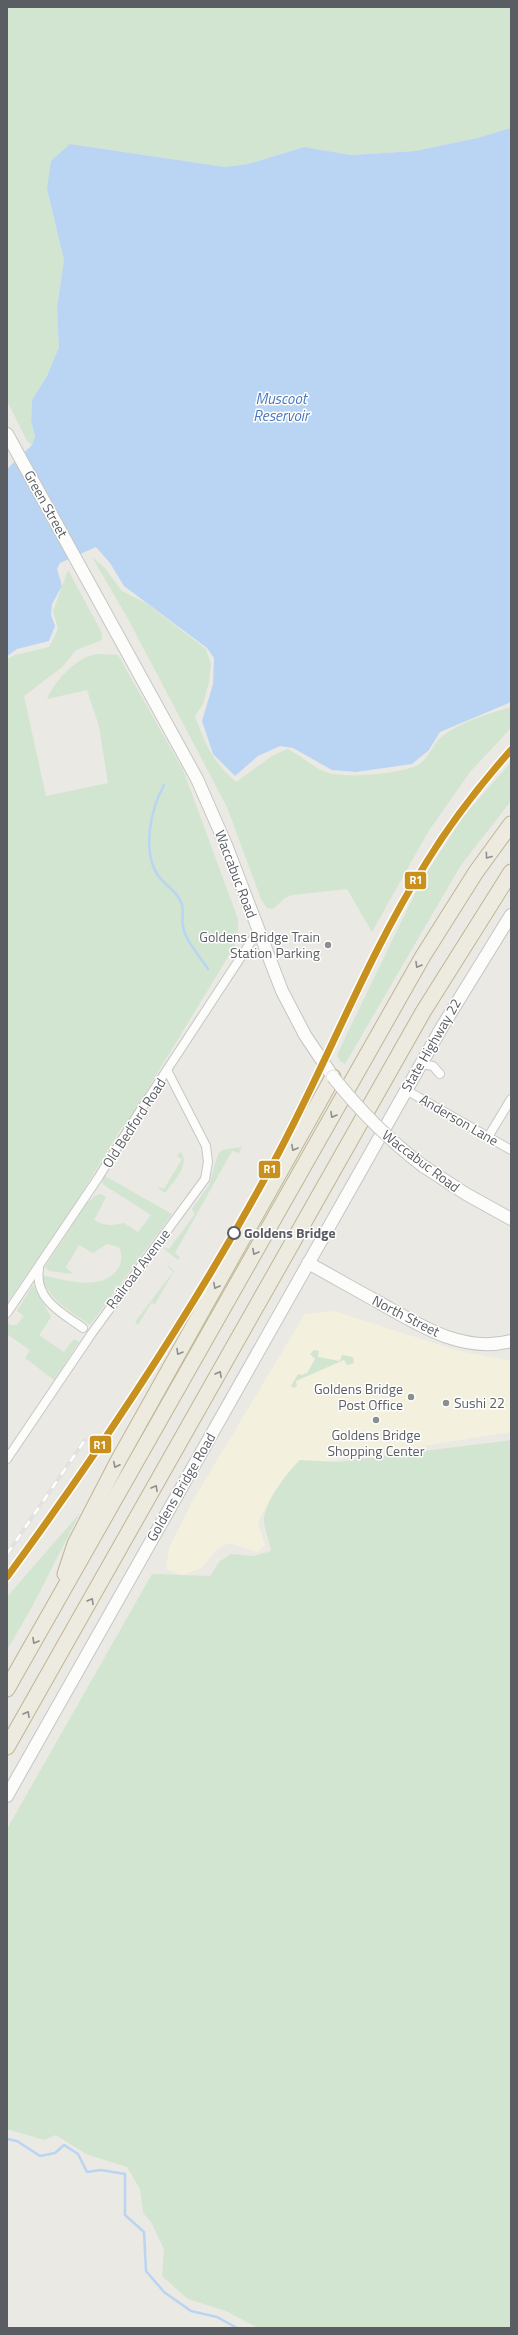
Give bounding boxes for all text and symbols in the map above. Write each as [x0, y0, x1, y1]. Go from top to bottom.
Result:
water label: Muscoot Reservoir [253, 387, 311, 427]
street label: Green Street [19, 466, 74, 541]
street label: Waccabuc Road [210, 827, 263, 921]
one-way arrow [486, 851, 493, 858]
line badge: R1 [404, 871, 427, 890]
text: R1 [410, 872, 422, 888]
place label: Goldens Bridge Train Station Parking [199, 926, 320, 963]
marker: Goldens Bridge Train Station Parking [323, 940, 333, 950]
one-way arrow [415, 961, 422, 968]
street label: State Highway 22 [395, 994, 466, 1095]
street label: Old Bedford Road [97, 1074, 171, 1172]
street label: Anderson Lane [416, 1088, 503, 1151]
one-way arrow [331, 1111, 338, 1118]
street label: Waccabuc Road [378, 1124, 465, 1197]
one-way arrow [291, 1144, 298, 1151]
line badge: R1 [258, 1160, 281, 1179]
text: R1 [264, 1161, 276, 1177]
place label: Goldens Bridge [244, 1222, 336, 1243]
street label: Railroad Avenue [101, 1224, 175, 1313]
marker: Goldens Bridge [227, 1226, 241, 1240]
one-way arrow [253, 1248, 260, 1255]
one-way arrow [214, 1282, 221, 1289]
street label: North Street [369, 1290, 444, 1342]
one-way arrow [176, 1348, 183, 1355]
one-way arrow [215, 1371, 222, 1378]
place label: Goldens Bridge Post Office [314, 1378, 403, 1415]
marker: Goldens Bridge Post Office [406, 1392, 416, 1402]
place label: Sushi 22 [454, 1392, 505, 1413]
marker: Sushi 22 [441, 1398, 451, 1408]
marker: Goldens Bridge Shopping Center [371, 1415, 381, 1425]
place label: Goldens Bridge Shopping Center [328, 1424, 425, 1461]
street label: Goldens Bridge Road [141, 1428, 220, 1545]
line badge: R1 [89, 1435, 112, 1454]
text: R1 [94, 1437, 106, 1453]
one-way arrow [113, 1461, 121, 1469]
one-way arrow [151, 1484, 158, 1492]
one-way arrow [87, 1598, 94, 1605]
one-way arrow [32, 1637, 39, 1644]
one-way arrow [22, 1710, 29, 1718]

